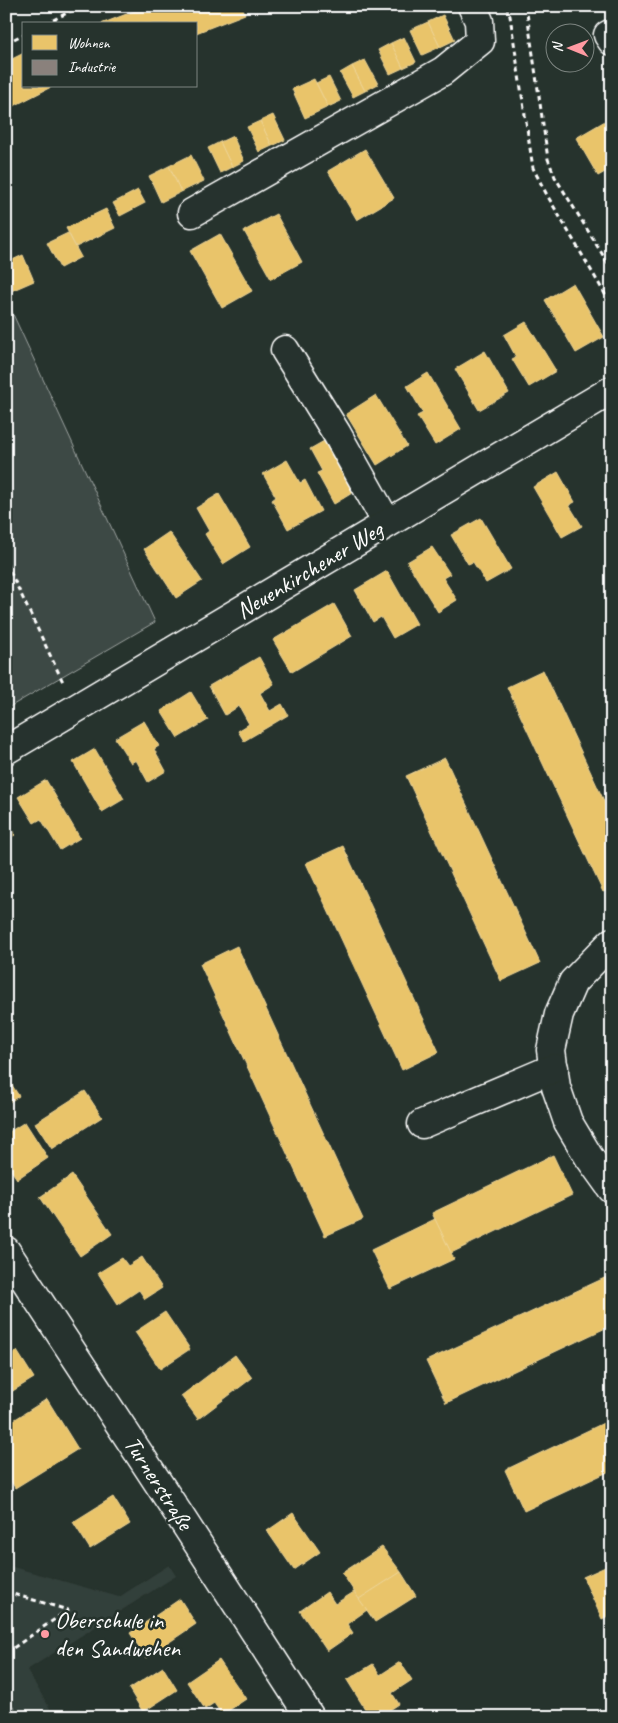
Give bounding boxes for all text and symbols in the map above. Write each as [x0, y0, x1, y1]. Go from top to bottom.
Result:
legend [22, 22, 198, 88]
north arrow [546, 22, 596, 72]
text: Wohnen [68, 34, 111, 53]
text: N [549, 41, 566, 52]
text: Industrie [68, 58, 116, 77]
street label: Neuenkirchener Weg [230, 513, 390, 626]
street label: Turnerstraße [118, 1431, 202, 1537]
place label: Oberschule in den Sandwehen [55, 1605, 181, 1663]
marker: Oberschule in den Sandwehen [39, 1628, 51, 1640]

